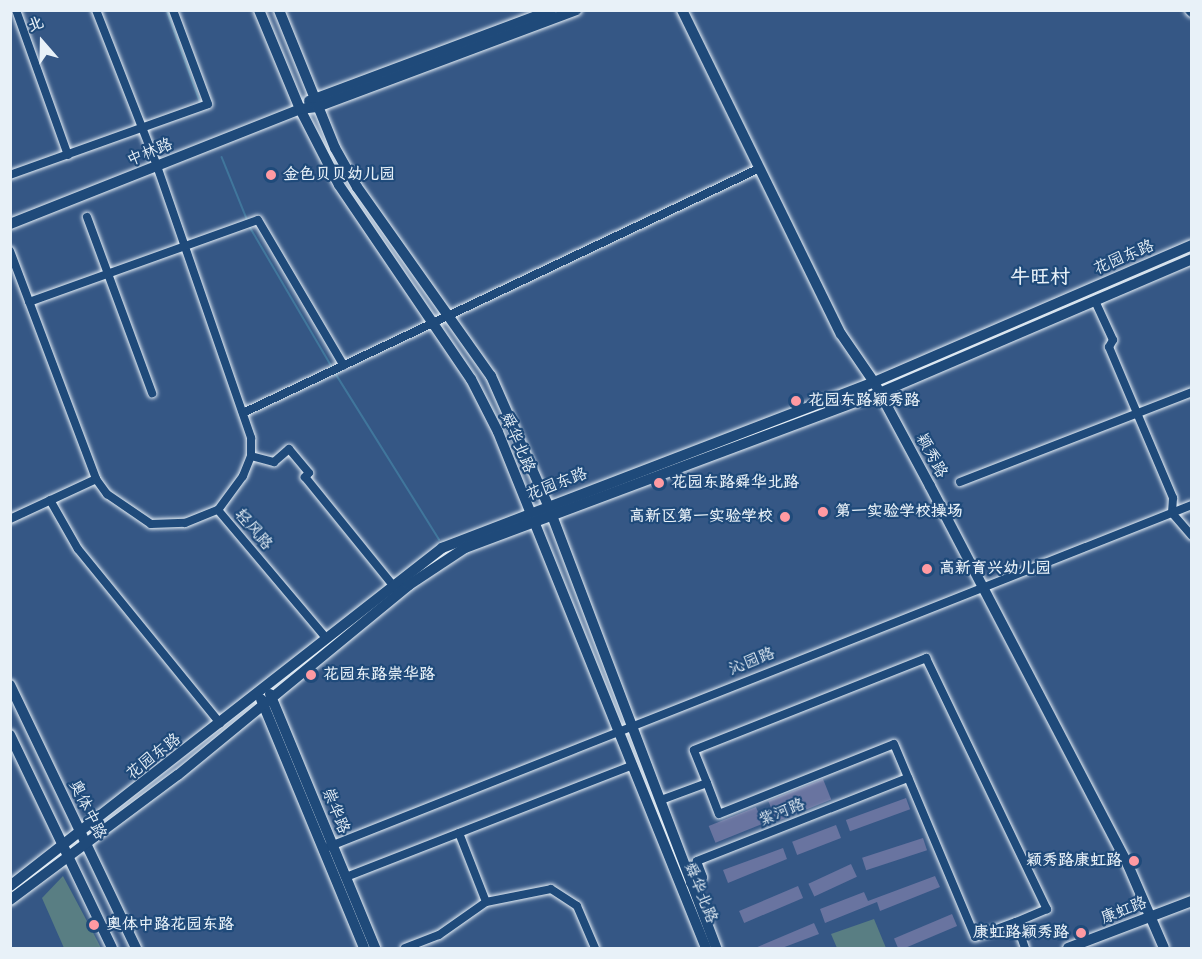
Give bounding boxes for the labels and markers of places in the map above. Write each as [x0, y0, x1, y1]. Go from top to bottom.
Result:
place label: 金色贝贝幼儿园 [283, 165, 395, 185]
marker: 金色贝贝幼儿园 [264, 168, 278, 182]
place label: 花园东路颖秀路 [808, 391, 920, 411]
marker: 花园东路颖秀路 [789, 394, 803, 408]
place label: 花园东路舜华北路 [671, 473, 799, 493]
marker: 花园东路舜华北路 [652, 476, 666, 490]
place label: 第一实验学校操场 [835, 502, 963, 522]
marker: 第一实验学校操场 [816, 505, 830, 519]
place label: 高新区第一实验学校 [629, 507, 773, 527]
marker: 高新区第一实验学校 [778, 510, 792, 524]
place label: 高新育兴幼儿园 [939, 559, 1051, 579]
marker: 高新育兴幼儿园 [920, 562, 934, 576]
place label: 花园东路崇华路 [323, 665, 435, 685]
marker: 花园东路崇华路 [304, 668, 318, 682]
place label: 颖秀路康虹路 [1026, 851, 1122, 871]
marker: 颖秀路康虹路 [1127, 854, 1141, 868]
place label: 奥体中路花园东路 [106, 915, 234, 935]
marker: 奥体中路花园东路 [87, 918, 101, 932]
place label: 康虹路颖秀路 [973, 923, 1069, 943]
marker: 康虹路颖秀路 [1074, 926, 1088, 940]

